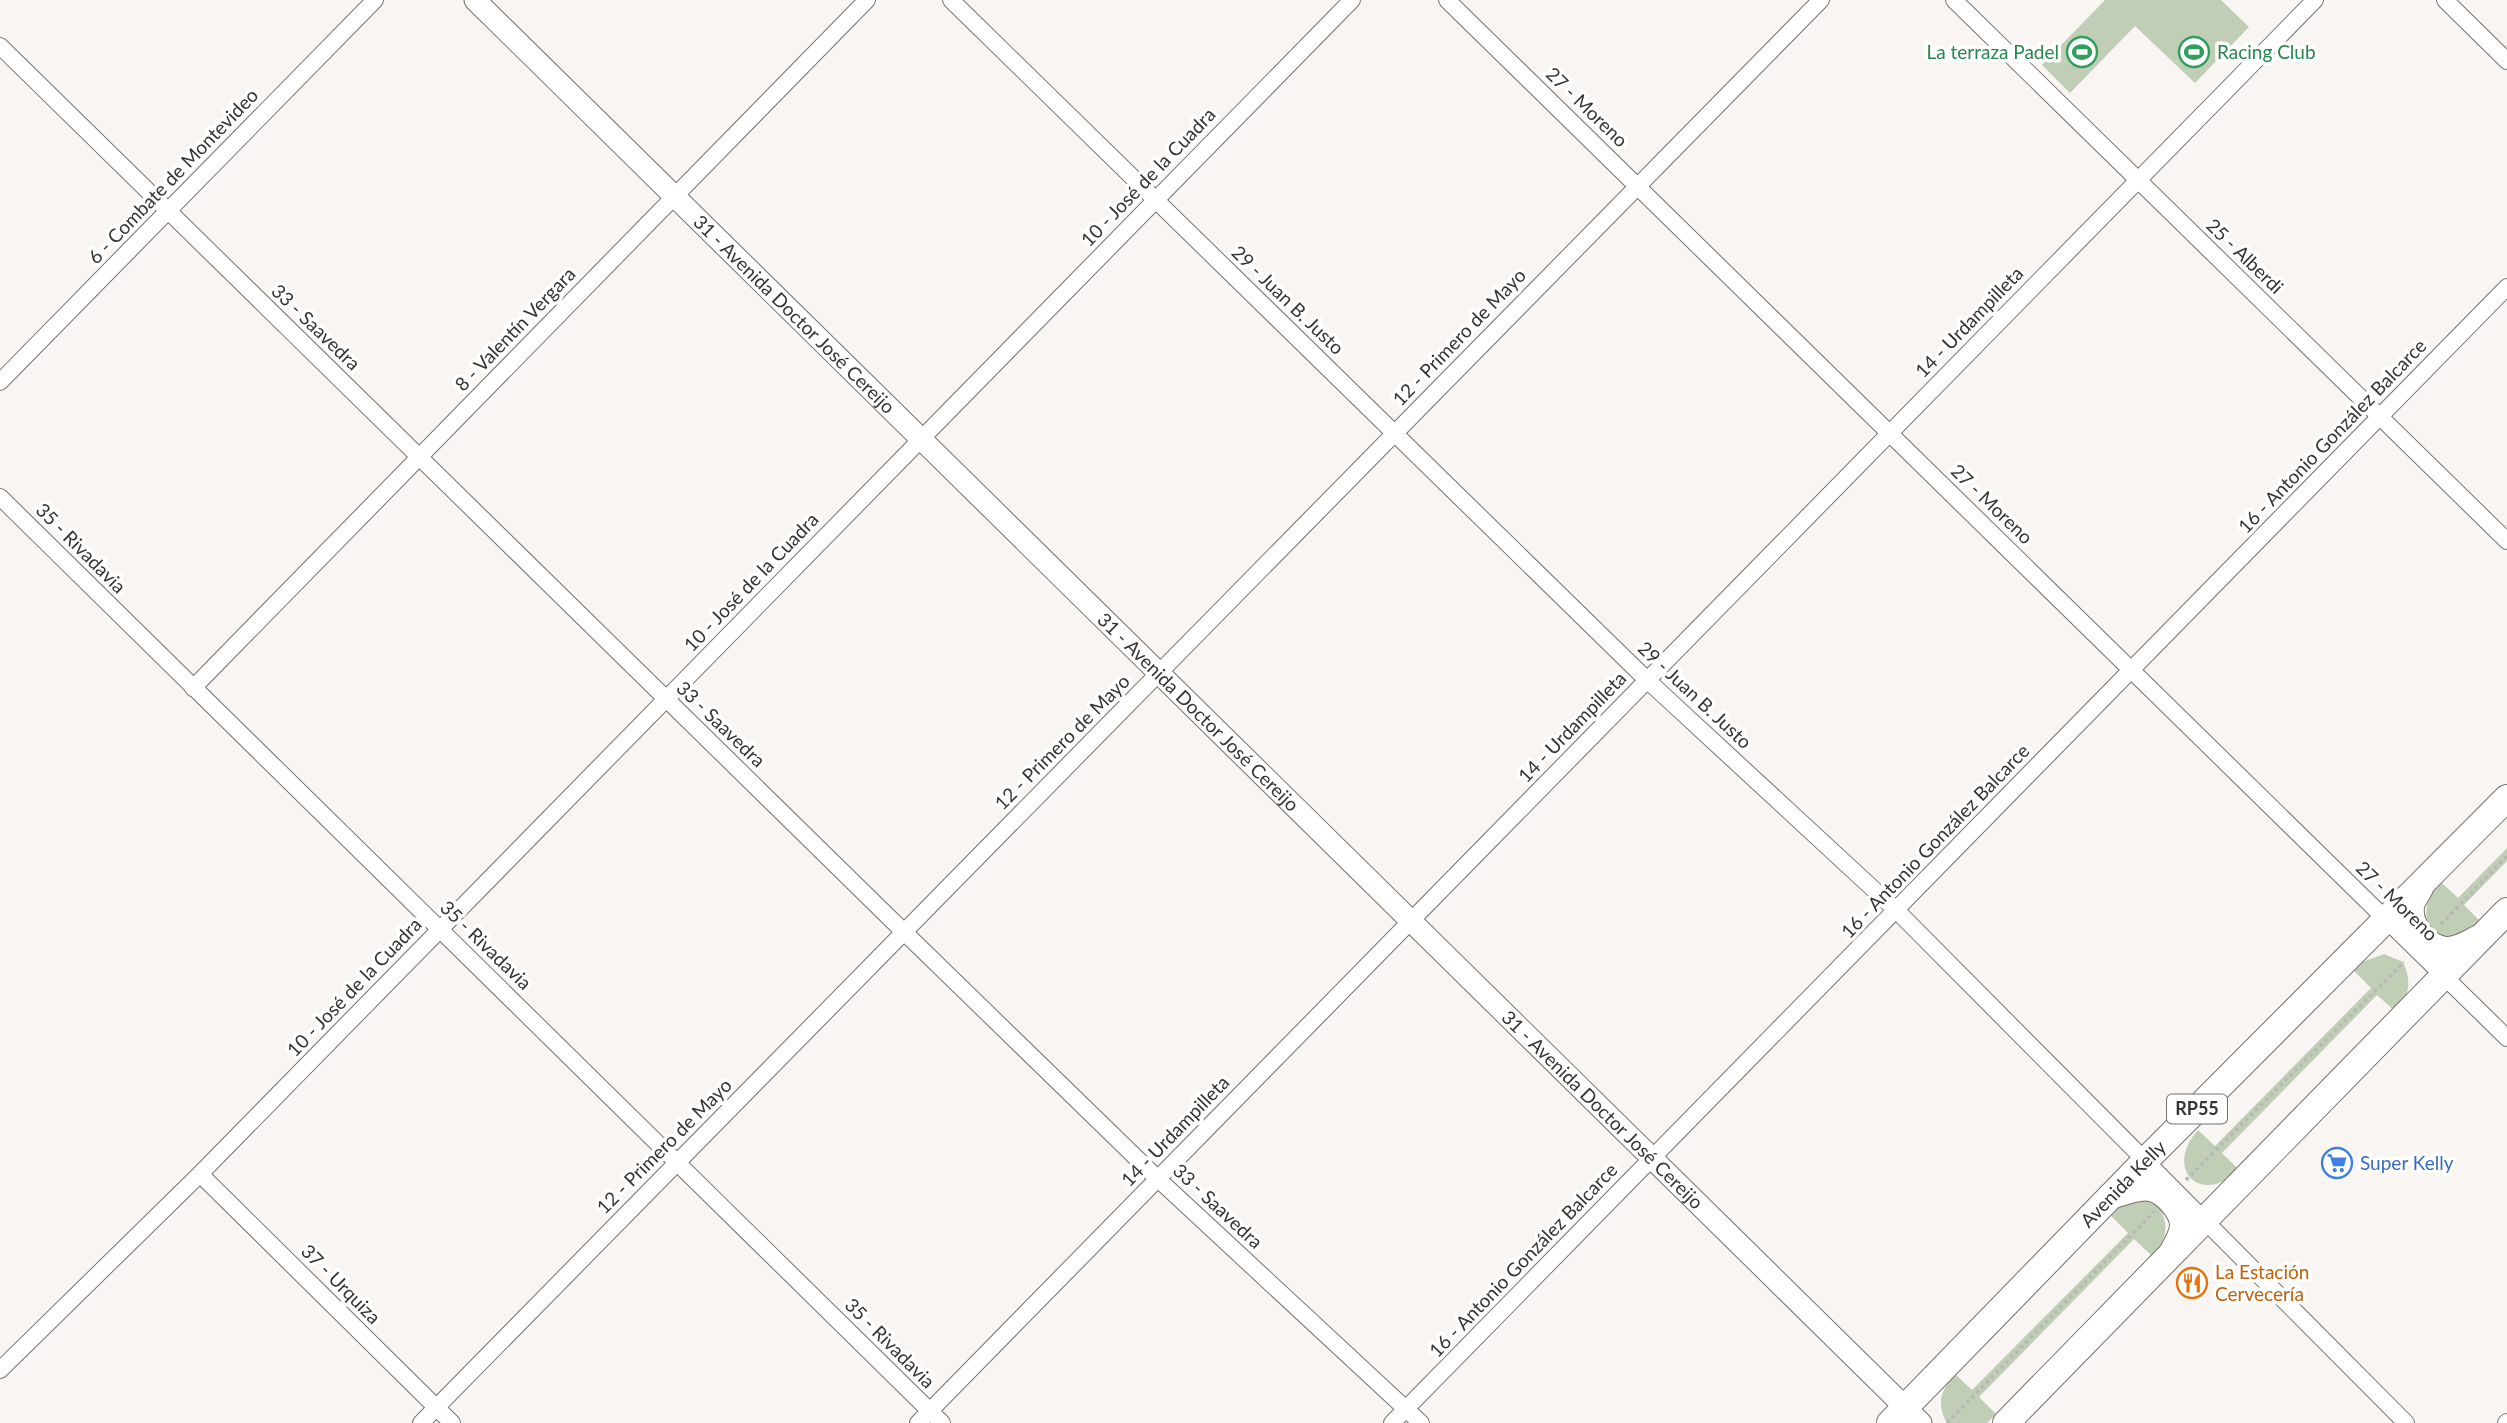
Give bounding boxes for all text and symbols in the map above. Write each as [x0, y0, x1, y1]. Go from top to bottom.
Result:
sports icon: La terraza Padel [2065, 35, 2099, 69]
sports icon: Racing Club [2177, 35, 2211, 69]
place label: La terraza Padel [1926, 40, 2059, 63]
place label: Racing Club [2217, 40, 2316, 63]
street label: 27 - Moreno [1542, 62, 1633, 151]
street label: 6 - Combate de Montevideo [83, 83, 262, 268]
street label: 10 - José de la Cuadra [1076, 103, 1220, 251]
street label: 31 - Avenida Doctor José Cereijo [689, 210, 900, 418]
street label: 25 - Alberdi [2202, 213, 2289, 298]
street label: 29 - Juan B. Justo [1228, 240, 1349, 359]
street label: 14 - Urdampilleta [1910, 261, 2027, 382]
street label: 8 - Valentín Vergara [450, 262, 580, 395]
street label: 12 - Primero de Mayo [1387, 263, 1530, 410]
street label: 33 - Saavedra [267, 279, 365, 375]
street label: 16 - Antonio González Balcarce [2233, 334, 2431, 538]
street label: 27 - Moreno [1947, 459, 2038, 548]
street label: 35 - Rivadavia [32, 498, 131, 597]
street label: 10 - José de la Cuadra [679, 508, 823, 656]
street label: 31 - Avenida Doctor José Cereijo [1093, 608, 1304, 816]
street label: 29 - Juan B. Justo [1634, 636, 1757, 753]
street label: 14 - Urdampilleta [1513, 666, 1630, 787]
street label: 12 - Primero de Mayo [989, 669, 1134, 814]
street label: 33 - Saavedra [672, 676, 770, 772]
street label: 16 - Antonio González Balcarce [1836, 739, 2034, 943]
street label: 27 - Moreno [2352, 856, 2443, 945]
street label: 35 - Rivadavia [436, 895, 537, 994]
street label: 10 - José de la Cuadra [282, 913, 426, 1061]
street label: 31 - Avenida Doctor José Cereijo [1497, 1005, 1708, 1213]
street label: 14 - Urdampilleta [1116, 1070, 1233, 1191]
street label: 12 - Primero de Mayo [591, 1073, 736, 1218]
road number: RP55 [2167, 1094, 2227, 1124]
street label: Avenida Kelly [2075, 1135, 2170, 1232]
supermarket icon: Super Kelly [2320, 1146, 2354, 1180]
place label: Super Kelly [2360, 1151, 2454, 1174]
street label: 33 - Saavedra [1169, 1158, 1268, 1253]
street label: 16 - Antonio González Balcarce [1424, 1158, 1622, 1362]
street label: 37 - Urquiza [297, 1239, 386, 1328]
place label: La Estación Cervecería [2215, 1260, 2309, 1305]
restaurant icon: La Estación Cervecería [2175, 1266, 2209, 1300]
street label: 35 - Rivadavia [841, 1293, 940, 1392]

